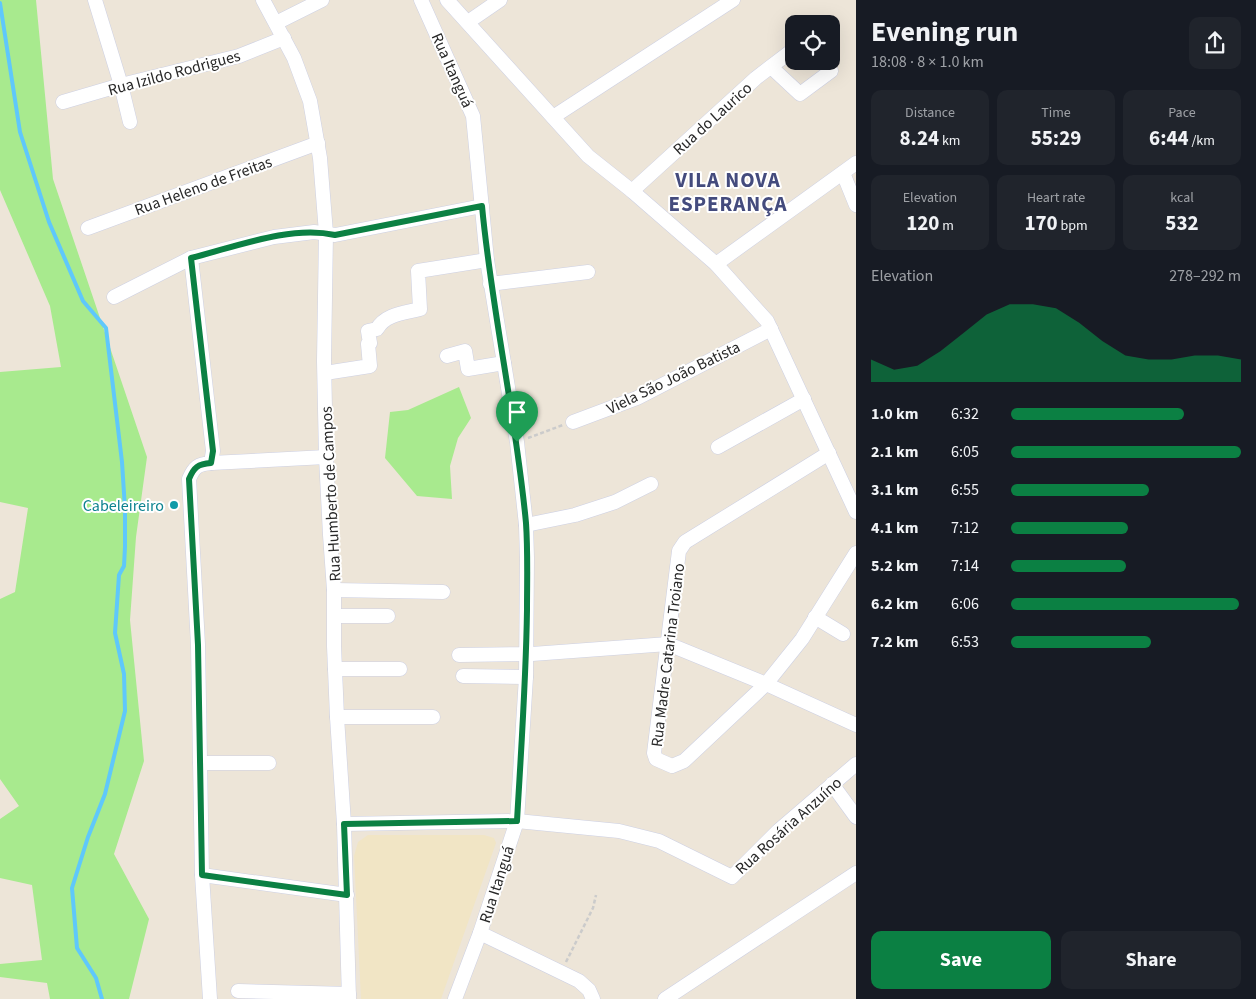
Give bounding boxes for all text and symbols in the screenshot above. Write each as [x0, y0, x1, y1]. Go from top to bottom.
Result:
text: Evening run [871, 12, 1018, 52]
map controls [785, 15, 840, 70]
button: locate [785, 15, 840, 70]
button: share [1189, 17, 1241, 69]
street label: Rua Itanguá [426, 29, 478, 111]
street label: Rua Izildo Rodrigues [106, 45, 243, 101]
text: 18:08 · 8 × 1.0 km [871, 51, 984, 73]
street label: Rua do Laurico [668, 77, 757, 160]
text: Distance [905, 103, 955, 123]
text: Time [1041, 103, 1071, 123]
text: Pace [1168, 103, 1196, 123]
text: 8.24 [900, 123, 939, 153]
text: 55:29 [1031, 123, 1081, 153]
text: 6:44 [1149, 123, 1189, 153]
text: km [939, 131, 960, 151]
text: /km [1189, 131, 1215, 151]
street label: Rua Heleno de Freitas [132, 151, 275, 221]
district label: VILA NOVA ESPERANÇA [668, 165, 788, 219]
text: Elevation [903, 188, 957, 208]
text: Heart rate [1027, 188, 1085, 208]
text: kcal [1170, 188, 1194, 208]
text: 120 [906, 208, 939, 238]
text: 170 [1024, 208, 1058, 238]
text: 532 [1165, 208, 1199, 238]
text: m [939, 216, 954, 236]
text: bpm [1058, 216, 1088, 236]
text: Elevation [871, 265, 933, 287]
text: 278–292 m [1169, 265, 1241, 287]
street label: Viela São João Batista [603, 336, 744, 420]
pin [496, 391, 538, 442]
icon: arrive [503, 398, 531, 426]
text: 1.0 km [871, 403, 918, 425]
text: 6:32 [951, 403, 979, 425]
street label: Rua Humberto de Campos [315, 405, 347, 582]
text: 2.1 km [871, 441, 918, 463]
text: 6:05 [951, 441, 979, 463]
text: 3.1 km [871, 479, 918, 501]
text: 6:55 [951, 479, 979, 501]
place label: Cabeleireiro [83, 495, 164, 517]
marker: Cabeleireiro [168, 499, 180, 511]
text: 4.1 km [871, 517, 918, 539]
text: 7:12 [951, 517, 979, 539]
text: 5.2 km [871, 555, 918, 577]
text: 7:14 [951, 555, 979, 577]
street label: Rua Madre Catarina Troiano [646, 562, 690, 748]
text: 6.2 km [871, 593, 918, 615]
text: 6:06 [951, 593, 979, 615]
text: 7.2 km [871, 631, 918, 653]
text: 6:53 [951, 631, 979, 653]
street label: Rua Rosária Anzuíno [731, 772, 847, 880]
street label: Rua Itanguá [474, 843, 520, 926]
button: Save [871, 931, 1051, 989]
button: Share [1061, 931, 1241, 989]

